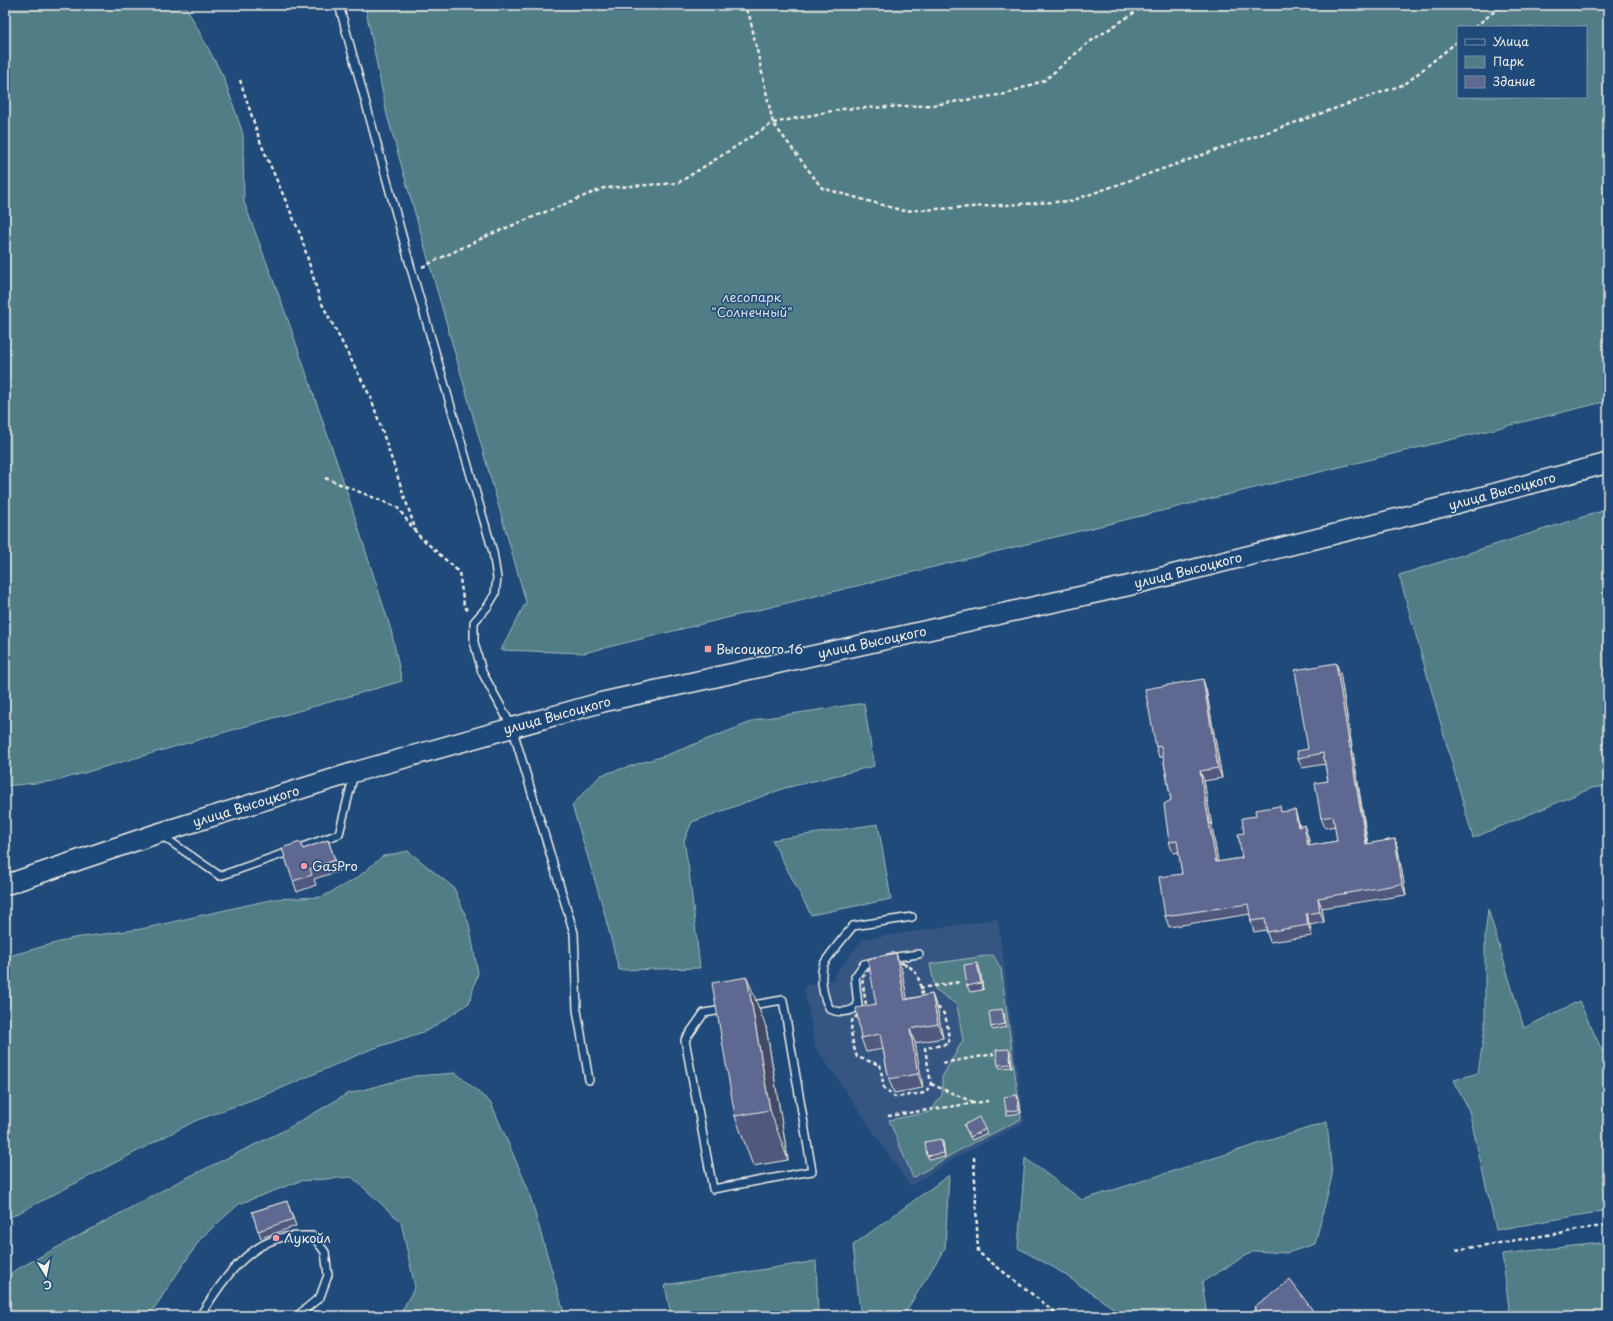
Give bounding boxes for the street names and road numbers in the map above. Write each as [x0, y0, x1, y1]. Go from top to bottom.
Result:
street label: улица Высоцкого [1446, 467, 1558, 514]
street label: улица Высоцкого [1132, 547, 1244, 592]
street label: улица Высоцкого [816, 621, 928, 662]
street label: улица Высоцкого [501, 691, 613, 738]
street label: улица Высоцкого [190, 780, 302, 831]

